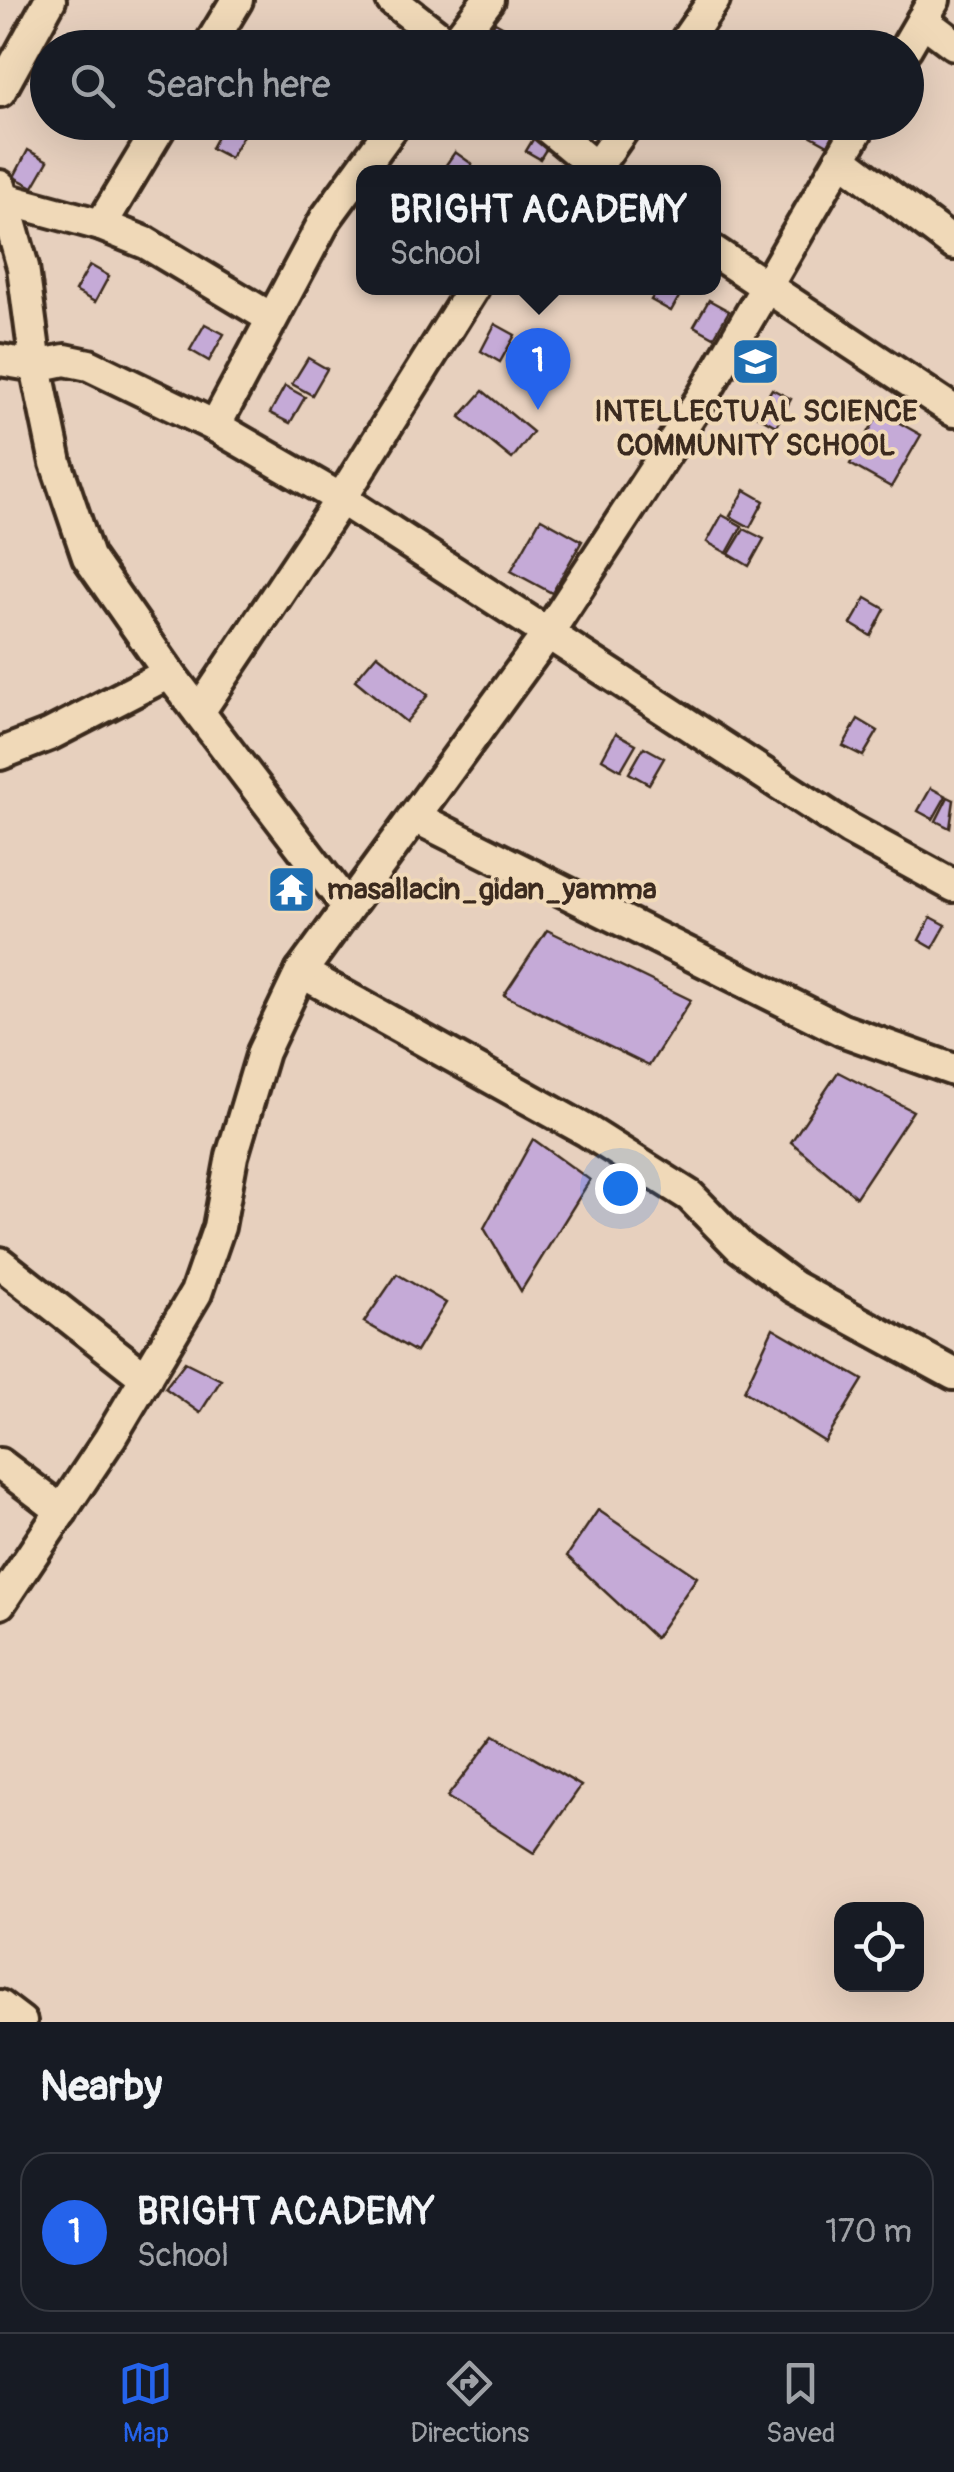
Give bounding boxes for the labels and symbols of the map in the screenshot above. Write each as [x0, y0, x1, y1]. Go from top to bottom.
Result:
pin: 1 [506, 328, 570, 410]
school or university icon: INTELLECTUAL SCIENCE COMMUNITY SCHOOL [730, 336, 782, 388]
place label: INTELLECTUAL SCIENCE COMMUNITY SCHOOL [594, 393, 918, 464]
temple icon: masallacin_gidan_yamma [266, 863, 318, 915]
place label: masallacin_gidan_yamma [327, 871, 657, 908]
your location [595, 1163, 646, 1214]

